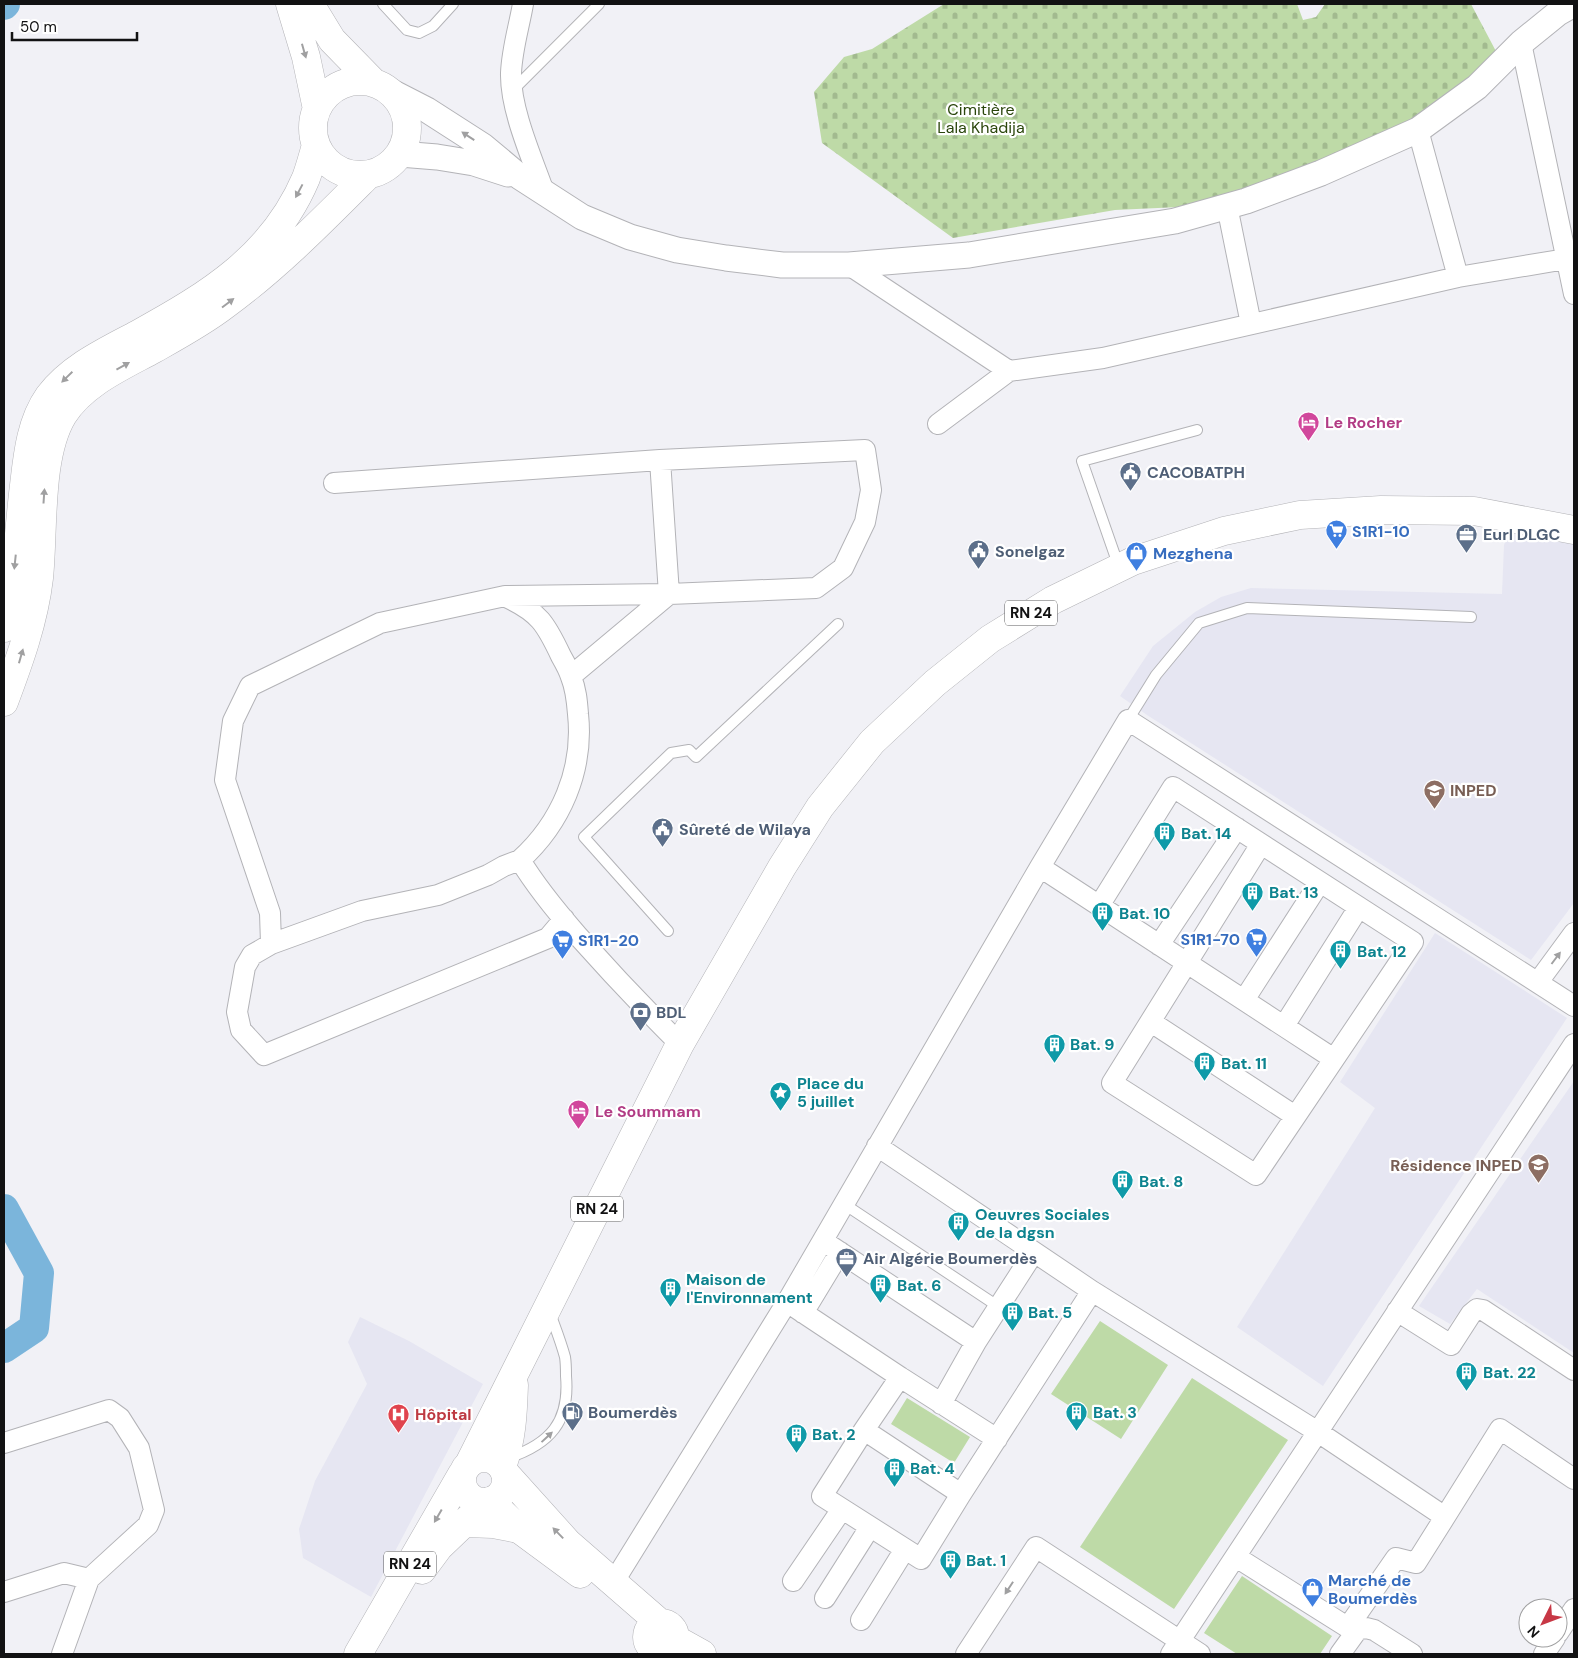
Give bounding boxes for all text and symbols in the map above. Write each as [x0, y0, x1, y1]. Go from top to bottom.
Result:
scale bar [12, 10, 138, 42]
text: 50 m [20, 17, 57, 37]
one-way arrow [300, 43, 308, 58]
park label: Cimitière Lala Khadija [937, 99, 1025, 138]
one-way arrow [461, 132, 475, 141]
one-way arrow [295, 183, 303, 198]
one-way arrow [221, 298, 235, 308]
one-way arrow [116, 362, 130, 370]
one-way arrow [62, 371, 74, 383]
hotel icon: Le Rocher [1297, 410, 1321, 441]
place label: Le Rocher [1325, 412, 1403, 433]
public building icon: CACOBATPH [1119, 460, 1143, 491]
place label: CACOBATPH [1147, 462, 1245, 483]
one-way arrow [41, 488, 49, 504]
supermarket icon: S1R1-10 [1324, 519, 1348, 550]
place label: S1R1-10 [1352, 521, 1410, 542]
office icon: Eurl DLGC [1455, 522, 1479, 553]
place label: Eurl DLGC [1483, 524, 1560, 545]
public building icon: Sonelgaz [967, 539, 991, 570]
place label: Sonelgaz [995, 541, 1065, 562]
shop icon: Mezghena [1125, 541, 1149, 572]
place label: Mezghena [1153, 543, 1233, 564]
one-way arrow [11, 554, 19, 570]
road number: RN 24 [1005, 600, 1057, 626]
one-way arrow [17, 649, 25, 664]
school or university icon: INPED [1422, 778, 1446, 809]
place label: INPED [1450, 780, 1496, 801]
public building icon: Sûreté de Wilaya [651, 817, 675, 848]
place label: Sûreté de Wilaya [679, 819, 811, 840]
building icon: Bat. 14 [1153, 821, 1177, 852]
place label: Bat. 14 [1181, 823, 1231, 844]
building icon: Bat. 13 [1241, 880, 1265, 911]
place label: Bat. 13 [1269, 882, 1319, 903]
building icon: Bat. 10 [1091, 901, 1115, 932]
place label: Bat. 10 [1119, 903, 1170, 924]
supermarket icon: S1R1-70 [1244, 927, 1268, 958]
supermarket icon: S1R1-20 [550, 928, 574, 959]
place label: S1R1-70 [1180, 929, 1240, 950]
place label: S1R1-20 [578, 930, 639, 951]
building icon: Bat. 12 [1329, 939, 1353, 970]
place label: Bat. 12 [1357, 941, 1406, 962]
one-way arrow [1551, 951, 1561, 965]
bank icon: BDL [628, 1000, 652, 1031]
place label: BDL [656, 1002, 687, 1023]
building icon: Bat. 9 [1042, 1032, 1066, 1063]
place label: Bat. 9 [1070, 1034, 1114, 1055]
building icon: Bat. 11 [1193, 1051, 1217, 1082]
place label: Bat. 11 [1221, 1053, 1267, 1074]
place label: Place du 5 juillet [797, 1073, 864, 1112]
place icon: Place du 5 juillet [769, 1080, 793, 1111]
hotel icon: Le Soummam [567, 1099, 591, 1130]
place label: Le Soummam [595, 1101, 701, 1122]
school or university icon: Résidence INPED [1526, 1153, 1550, 1184]
place label: Résidence INPED [1390, 1155, 1522, 1176]
building icon: Bat. 8 [1111, 1169, 1135, 1200]
place label: Bat. 8 [1139, 1171, 1183, 1192]
road number: RN 24 [571, 1196, 623, 1222]
place label: Oeuvres Sociales de la dgsn [975, 1204, 1110, 1243]
building icon: Oeuvres Sociales de la dgsn [947, 1211, 971, 1242]
office icon: Air Algérie Boumerdès [835, 1246, 859, 1277]
place label: Air Algérie Boumerdès [863, 1248, 1037, 1269]
place label: Maison de l'Environnament [686, 1269, 813, 1308]
building icon: Bat. 6 [869, 1273, 893, 1304]
place label: Bat. 6 [897, 1275, 941, 1296]
building icon: Maison de l'Environnament [658, 1276, 682, 1307]
building icon: Bat. 5 [1000, 1300, 1024, 1331]
place label: Bat. 5 [1028, 1302, 1072, 1323]
building icon: Bat. 22 [1455, 1360, 1479, 1391]
place label: Bat. 22 [1483, 1362, 1536, 1383]
fuel station icon: Boumerdès [560, 1400, 584, 1431]
building icon: Bat. 3 [1065, 1400, 1089, 1431]
hospital icon: Hôpital [387, 1402, 411, 1433]
place label: Boumerdès [588, 1402, 678, 1423]
place label: Bat. 3 [1093, 1402, 1137, 1423]
place label: Hôpital [415, 1404, 472, 1425]
building icon: Bat. 2 [784, 1422, 808, 1453]
place label: Bat. 2 [812, 1424, 855, 1445]
one-way arrow [541, 1431, 553, 1443]
building icon: Bat. 4 [882, 1456, 906, 1487]
place label: Bat. 4 [910, 1458, 955, 1479]
one-way arrow [433, 1510, 442, 1523]
one-way arrow [552, 1527, 564, 1539]
building icon: Bat. 1 [938, 1548, 962, 1579]
place label: Bat. 1 [966, 1550, 1006, 1571]
road number: RN 24 [384, 1552, 436, 1576]
place label: Marché de Boumerdès [1328, 1570, 1418, 1609]
shop icon: Marché de Boumerdès [1300, 1577, 1324, 1608]
one-way arrow [1004, 1582, 1014, 1595]
north arrow [1518, 1598, 1568, 1648]
text: N [1523, 1622, 1543, 1642]

